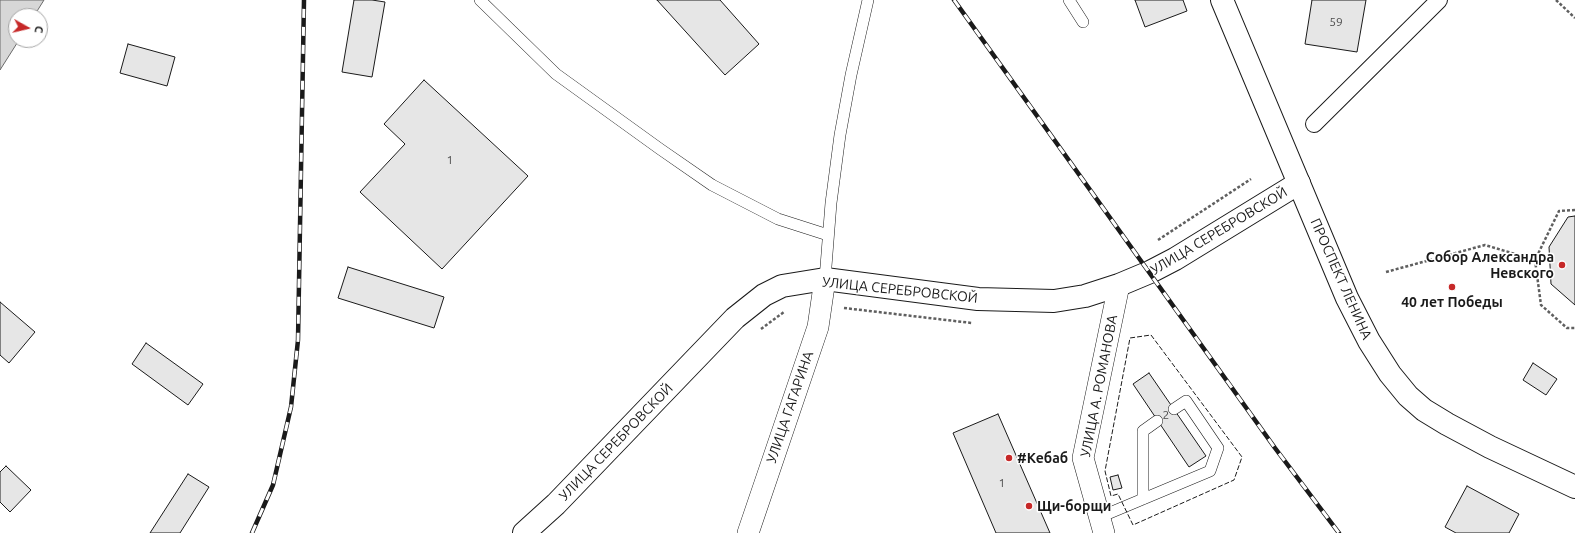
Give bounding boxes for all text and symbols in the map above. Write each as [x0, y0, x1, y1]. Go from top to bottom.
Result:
north arrow [8, 8, 48, 48]
house number: 59 [1329, 15, 1343, 29]
text: С [32, 25, 45, 34]
house number: 1 [447, 153, 453, 167]
street label: УЛИЦА СЕРЕБРОВСКОЙ [1148, 184, 1290, 278]
street label: ПРОСПЕКТ ЛЕНИНА [1307, 216, 1375, 342]
place label: Собор Александра Невского [1426, 249, 1554, 282]
marker: Собор Александра Невского [1557, 260, 1567, 270]
street label: УЛИЦА СЕРЕБРОВСКОЙ [821, 273, 979, 307]
marker: 40 лет Победы [1447, 282, 1457, 292]
place label: 40 лет Победы [1401, 294, 1503, 310]
street label: УЛИЦА А. РОМАНОВА [1077, 313, 1121, 459]
street label: УЛИЦА ГАГАРИНА [763, 349, 817, 465]
street label: УЛИЦА СЕРЕБРОВСКОЙ [556, 380, 676, 504]
house number: 2 [1163, 408, 1169, 422]
place label: #Кебаб [1017, 450, 1068, 466]
marker: #Кебаб [1004, 453, 1014, 463]
house number: 1 [999, 476, 1005, 490]
place label: Щи-борщи [1037, 498, 1111, 514]
marker: Щи-борщи [1024, 501, 1034, 511]

